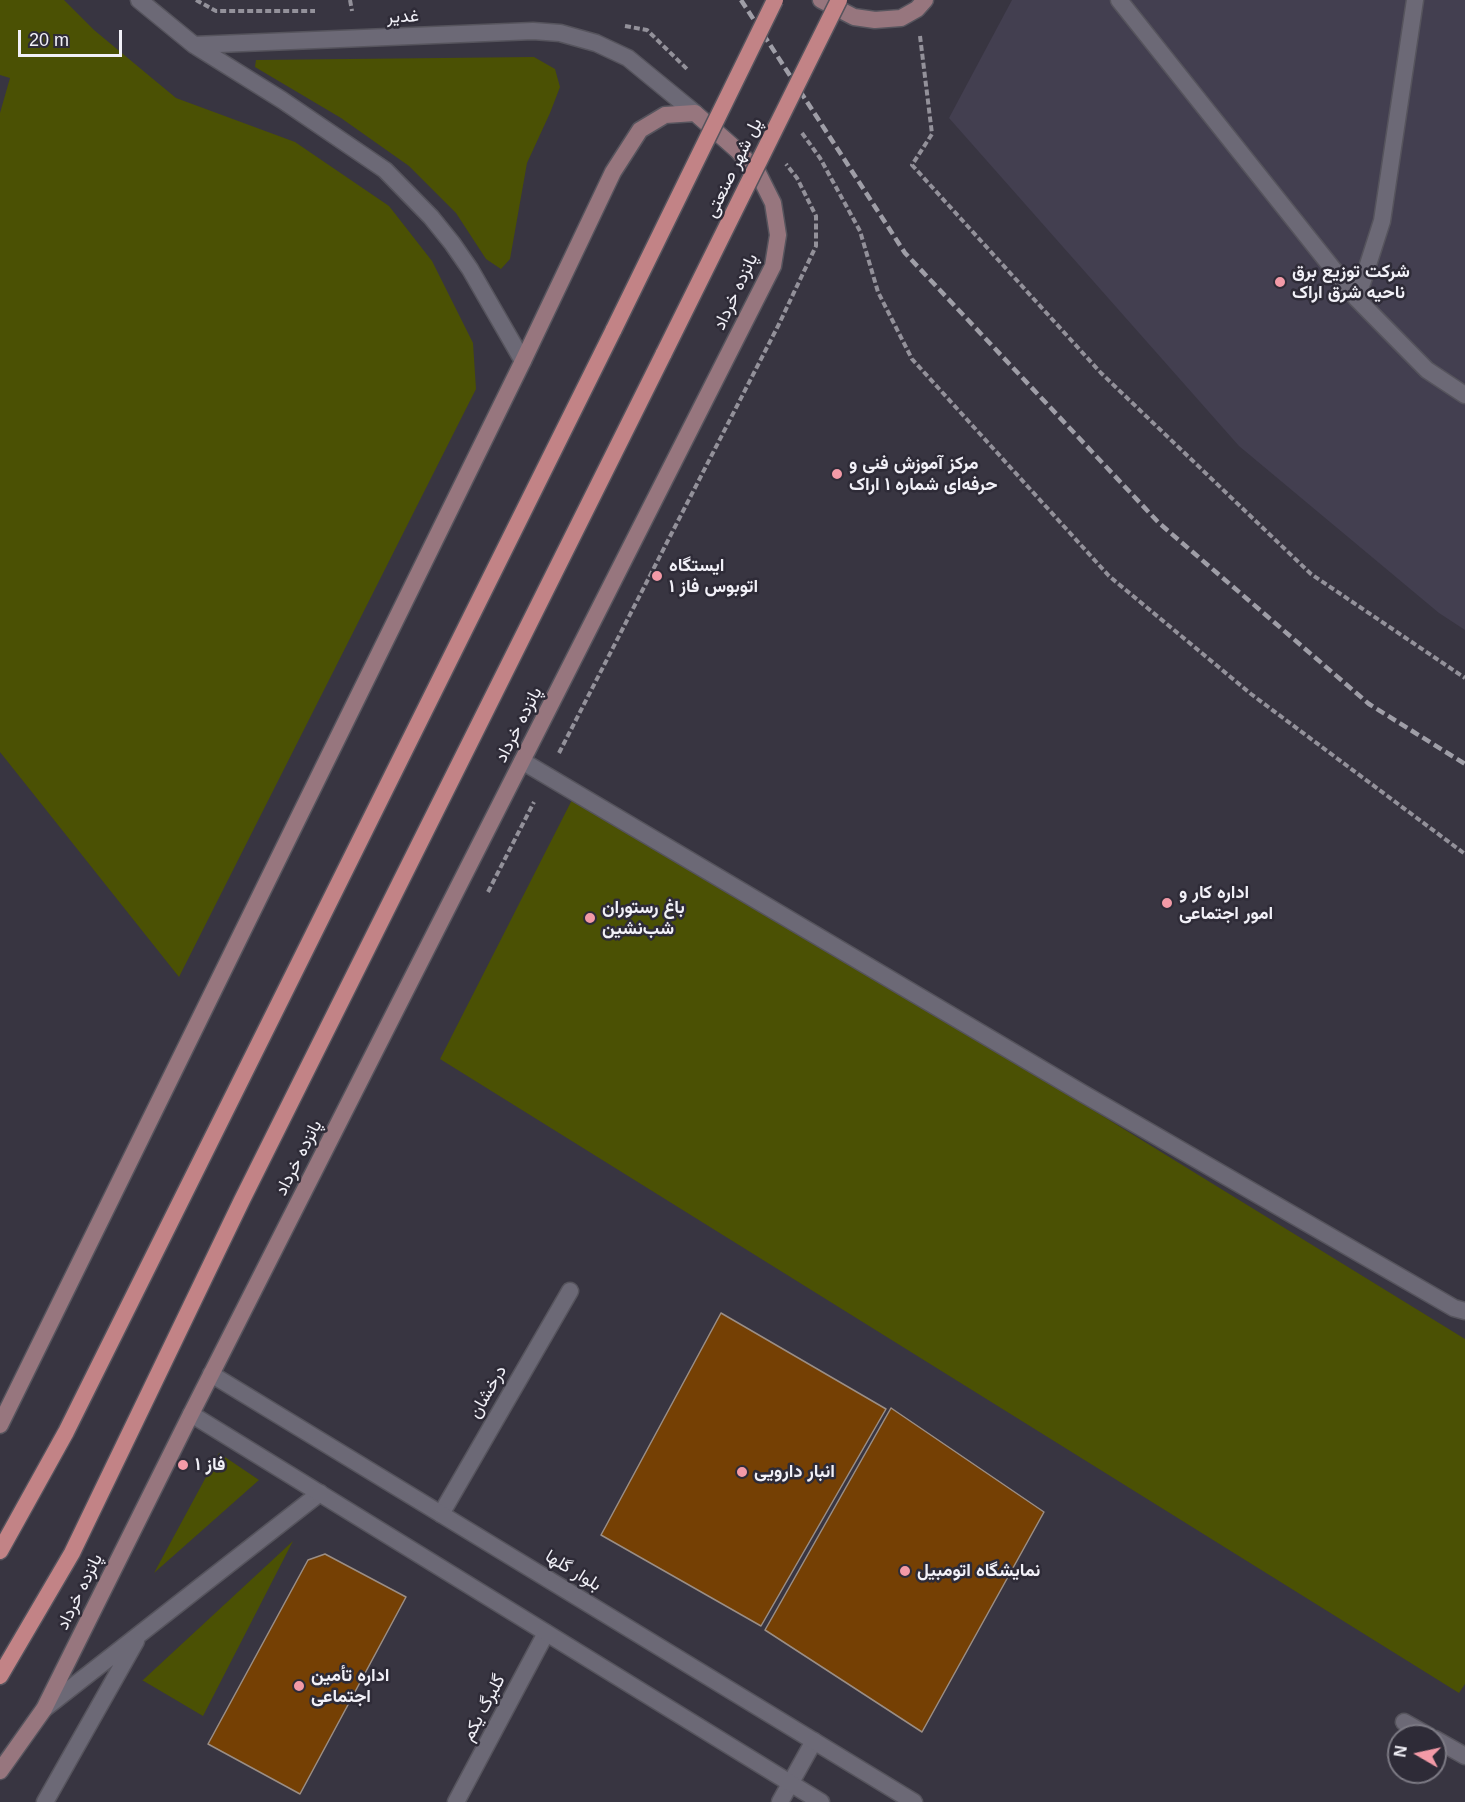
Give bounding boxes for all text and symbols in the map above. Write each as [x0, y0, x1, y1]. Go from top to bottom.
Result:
street label: غدیر [387, 6, 419, 28]
scale bar [21, 18, 124, 56]
text: 20 m [29, 30, 69, 50]
street label: پل شهر صنعتی [701, 115, 767, 221]
street label: پانزده خرداد [709, 250, 763, 334]
place label: شرکت توزیع برق ناحیه شرق اراک [1292, 261, 1410, 304]
marker: شرکت توزیع برق ناحیه شرق اراک [1273, 275, 1287, 289]
place label: مرکز آموزش فنی و حرفه‌ای شماره ۱ اراک [849, 453, 998, 496]
marker: مرکز آموزش فنی و حرفه‌ای شماره ۱ اراک [830, 467, 844, 481]
place label: ایستگاه اتوبوس فاز ۱ [669, 555, 758, 598]
marker: ایستگاه اتوبوس فاز ۱ [650, 569, 664, 583]
street label: پانزده خرداد [491, 684, 547, 766]
place label: اداره کار و امور اجتماعی [1179, 882, 1273, 924]
marker: اداره کار و امور اجتماعی [1160, 896, 1174, 910]
place label: باغ رستوران شب‌نشین [602, 897, 685, 940]
marker: باغ رستوران شب‌نشین [583, 911, 597, 925]
street label: پانزده خرداد [271, 1117, 327, 1199]
street label: درخشان [464, 1362, 512, 1422]
place label: فاز ۱ [195, 1454, 225, 1476]
marker: فاز ۱ [176, 1458, 190, 1472]
place label: انبار دارویی [754, 1461, 835, 1483]
marker: انبار دارویی [735, 1465, 749, 1479]
street label: بلوار گلها [541, 1546, 605, 1596]
street label: پانزده خرداد [52, 1550, 108, 1634]
place label: نمایشگاه اتومبیل [917, 1560, 1040, 1582]
marker: نمایشگاه اتومبیل [898, 1564, 912, 1578]
place label: اداره تأمین اجتماعی [311, 1665, 389, 1708]
street label: گلبرگ یکم [458, 1671, 510, 1745]
marker: اداره تأمین اجتماعی [292, 1679, 306, 1693]
north arrow [1387, 1724, 1447, 1784]
text: N [1391, 1744, 1410, 1758]

